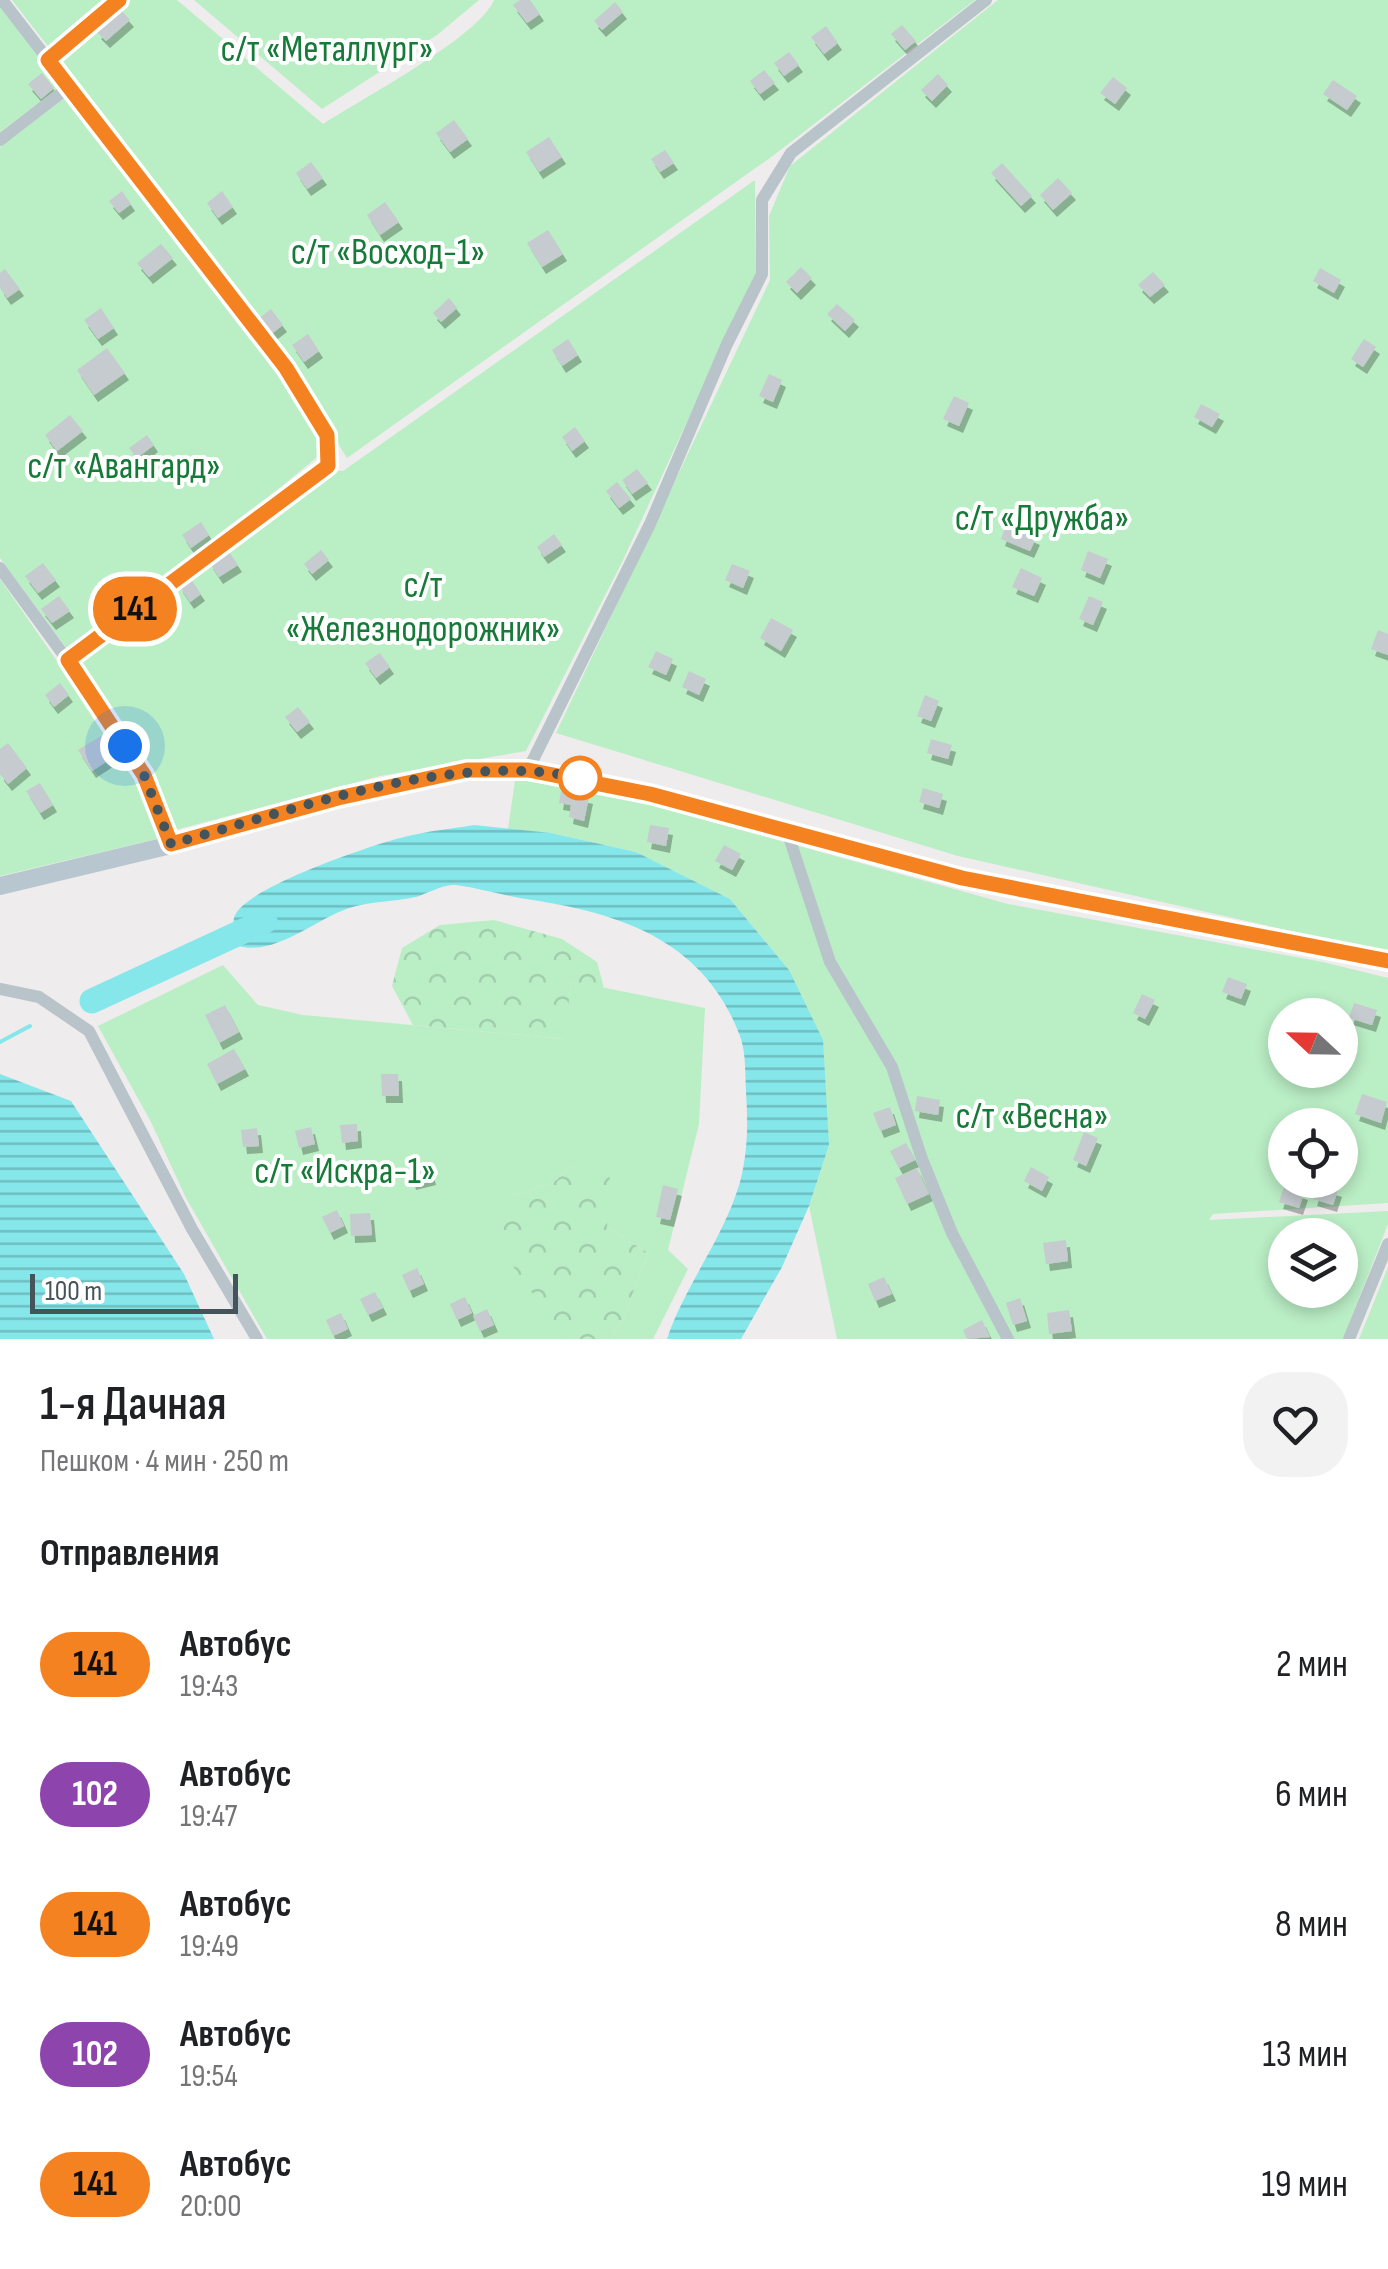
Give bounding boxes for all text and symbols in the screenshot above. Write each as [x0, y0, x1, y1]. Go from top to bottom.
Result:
park label: с/т «Металлург» [220, 27, 434, 72]
park label: с/т «Восход-1» [291, 230, 485, 275]
park label: с/т «Авангард» [27, 444, 221, 489]
park label: с/т «Дружба» [955, 496, 1129, 541]
park label: с/т «Железнодорожник» [286, 563, 560, 652]
line badge: 141 [78, 576, 192, 642]
text: 141 [113, 588, 157, 631]
your location [100, 721, 150, 771]
unlabelled marker [559, 757, 601, 799]
north arrow [1268, 998, 1358, 1088]
map controls [1268, 998, 1358, 1308]
park label: с/т «Весна» [956, 1094, 1109, 1139]
button: locate [1268, 1108, 1358, 1198]
park label: с/т «Искра-1» [254, 1149, 436, 1194]
button: layers [1268, 1218, 1358, 1308]
scale bar [30, 1269, 238, 1314]
text: 100 m [45, 1275, 102, 1308]
button: heart [1243, 1372, 1348, 1477]
text: 1-я Дачная [40, 1376, 227, 1433]
text: Пешком · 4 мин · 250 m [40, 1442, 289, 1481]
text: Отправления [40, 1531, 220, 1576]
text: Автобус [180, 1622, 291, 1667]
text: 2 мин [1276, 1642, 1348, 1687]
text: 141 [73, 1643, 117, 1686]
text: 19:43 [180, 1667, 238, 1706]
text: Автобус [180, 1752, 291, 1797]
text: 6 мин [1275, 1772, 1348, 1817]
text: 102 [72, 1773, 118, 1816]
text: 19:47 [180, 1797, 237, 1836]
text: Автобус [180, 1882, 291, 1927]
text: 8 мин [1275, 1902, 1348, 1947]
text: 141 [73, 1903, 117, 1946]
text: 19:49 [180, 1927, 239, 1966]
text: Автобус [180, 2012, 291, 2057]
text: 13 мин [1262, 2032, 1348, 2077]
text: 102 [72, 2033, 118, 2076]
text: 19:54 [180, 2057, 238, 2096]
text: Автобус [180, 2142, 291, 2187]
text: 19 мин [1262, 2162, 1348, 2207]
text: 141 [73, 2163, 117, 2206]
text: 20:00 [180, 2187, 242, 2226]

